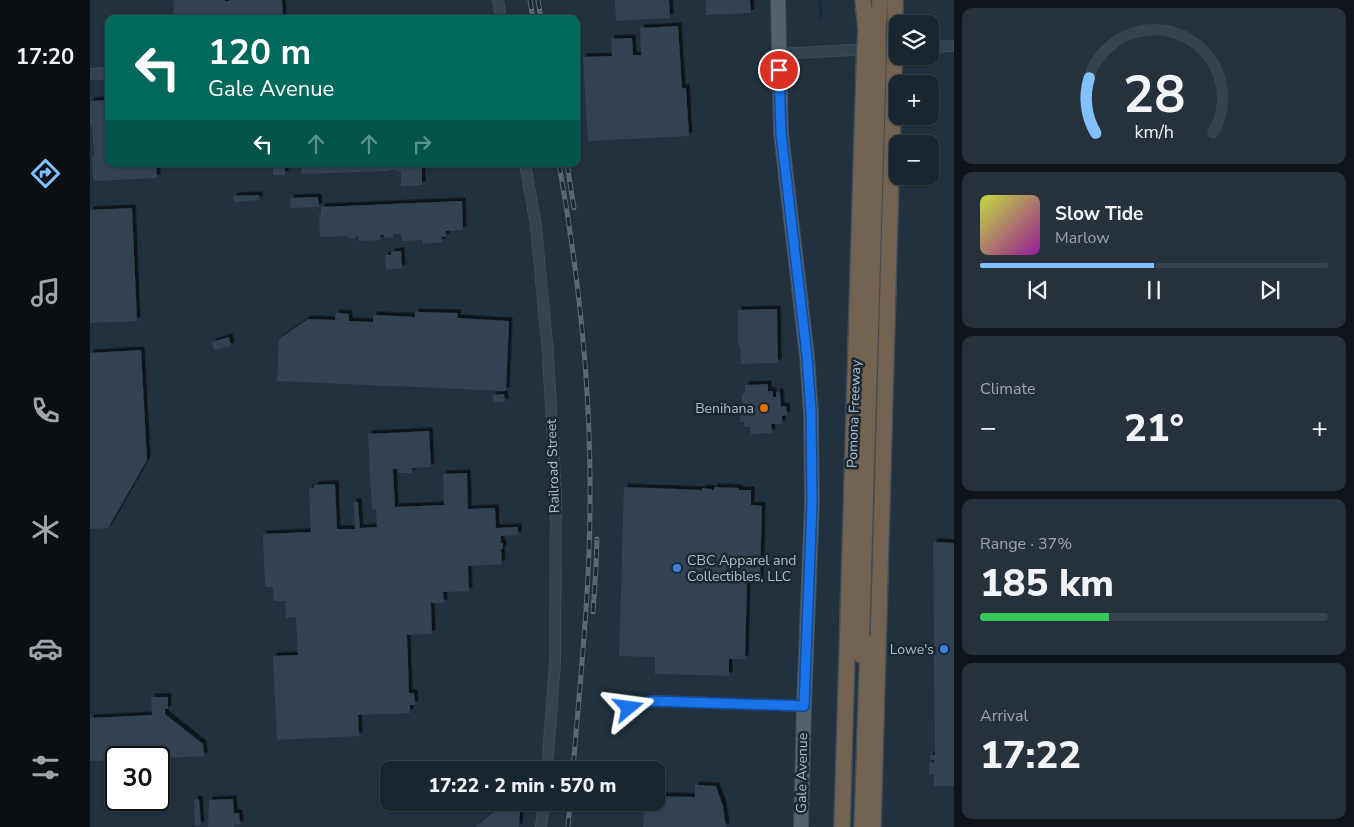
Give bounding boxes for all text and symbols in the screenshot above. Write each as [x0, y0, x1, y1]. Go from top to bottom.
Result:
map controls [889, 15, 939, 185]
button: layers [889, 15, 939, 65]
text: 120 m [208, 29, 311, 76]
icon: left [125, 35, 190, 100]
text: 17:20 [16, 42, 74, 72]
pin [758, 49, 800, 91]
icon: arrive [765, 56, 793, 84]
text: 28 [1123, 59, 1185, 130]
text: Gale Avenue [208, 74, 334, 104]
button: + [889, 75, 939, 125]
text: km/h [1134, 120, 1174, 144]
icon: left [249, 130, 277, 158]
icon: ahead [302, 130, 330, 158]
icon: ahead [355, 130, 383, 158]
icon: right [408, 130, 436, 158]
button: − [889, 135, 939, 185]
icon: directions [28, 156, 63, 191]
text: Slow Tide [1055, 201, 1143, 227]
text: Marlow [1055, 227, 1110, 249]
icon: music [28, 275, 63, 310]
icon: previous [1024, 276, 1052, 304]
icon: pause [1140, 276, 1168, 304]
icon: next [1256, 276, 1284, 304]
street label: Pomona Freeway [843, 359, 865, 469]
text: Climate [980, 378, 1035, 400]
icon: phone [28, 393, 63, 428]
place label: Benihana [695, 399, 754, 418]
marker: Benihana [758, 402, 770, 414]
text: 21° [1124, 403, 1184, 454]
text: − [980, 409, 997, 447]
text: + [1311, 409, 1328, 447]
street label: Railroad Street [542, 418, 564, 513]
icon: climate [28, 512, 63, 547]
text: Range · 37% [980, 533, 1072, 555]
place label: CBC Apparel and Collectibles, LLC [687, 551, 797, 586]
text: 185 km [980, 558, 1114, 609]
marker: CBC Apparel and Collectibles, LLC [671, 562, 683, 574]
icon: car [28, 631, 63, 666]
place label: Lowe's [890, 640, 934, 659]
marker: Lowe's [938, 643, 950, 655]
position arrow [602, 681, 654, 733]
text: Arrival [980, 705, 1028, 727]
text: 17:22 [980, 730, 1081, 781]
street label: Gale Avenue [792, 733, 812, 813]
speed limit sign: 30 [105, 746, 170, 811]
icon: filters [28, 750, 63, 785]
text: 17:22 · 2 min · 570 m [429, 773, 616, 799]

